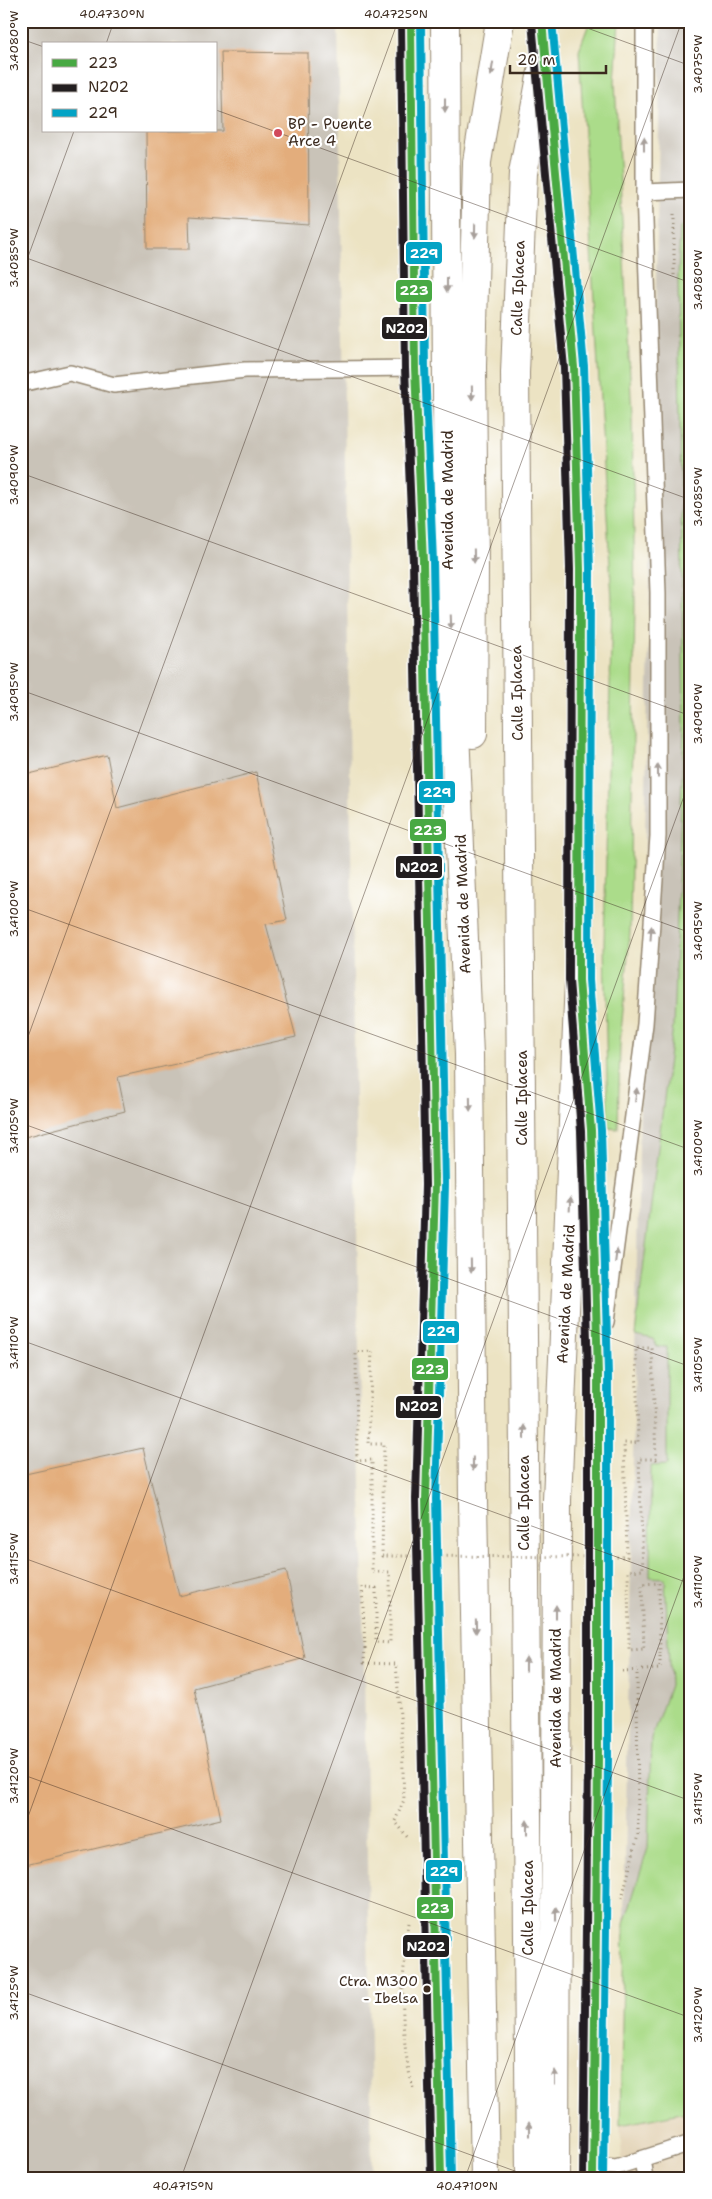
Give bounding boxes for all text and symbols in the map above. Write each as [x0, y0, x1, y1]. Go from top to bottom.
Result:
text: 40.4730°N [79, 6, 145, 22]
text: 40.4725°N [364, 6, 428, 22]
text: 3.4080°W [6, 11, 22, 71]
text: 3.4075°W [690, 34, 706, 94]
legend [42, 42, 218, 132]
scale bar [510, 42, 606, 74]
text: 20 m [517, 50, 556, 70]
text: 223 [88, 53, 118, 73]
one-way arrow [488, 62, 496, 78]
text: N202 [88, 77, 129, 97]
one-way arrow [441, 97, 449, 113]
text: 229 [88, 103, 118, 123]
place label: BP - Puente Arce 4 [288, 114, 372, 151]
marker: BP - Puente Arce 4 [272, 127, 284, 139]
one-way arrow [640, 135, 648, 151]
one-way arrow [471, 223, 479, 239]
text: 3.4085°W [6, 228, 22, 288]
street label: Calle Iplacea [506, 239, 530, 336]
line badge: 229 [405, 241, 443, 265]
text: 229 [410, 244, 438, 262]
text: 3.4080°W [690, 250, 706, 310]
one-way arrow [443, 277, 451, 293]
line badge: 223 [395, 279, 433, 303]
text: 223 [399, 281, 429, 299]
line badge: N202 [381, 316, 428, 340]
text: N202 [385, 319, 425, 337]
one-way arrow [468, 385, 476, 401]
street label: Avenida de Madrid [438, 430, 458, 570]
text: 3.4090°W [6, 445, 22, 505]
text: 3.4085°W [690, 467, 706, 527]
one-way arrow [470, 548, 478, 564]
one-way arrow [447, 615, 455, 631]
street label: Calle Iplacea [506, 644, 528, 741]
text: 3.4095°W [6, 662, 22, 722]
text: 3.4090°W [690, 684, 706, 744]
one-way arrow [654, 763, 662, 779]
line badge: 229 [418, 780, 456, 804]
text: 229 [423, 783, 451, 801]
line badge: 223 [409, 818, 447, 842]
text: 223 [413, 821, 443, 839]
street label: Avenida de Madrid [451, 833, 475, 974]
line badge: N202 [395, 855, 443, 879]
text: N202 [399, 858, 439, 876]
text: 3.4100°W [6, 880, 22, 938]
text: 3.4095°W [690, 901, 706, 961]
one-way arrow [648, 925, 656, 941]
street label: Calle Iplacea [512, 1050, 532, 1146]
one-way arrow [632, 1087, 640, 1103]
one-way arrow [466, 1096, 474, 1112]
text: 3.4105°W [6, 1098, 22, 1154]
text: 3.4100°W [690, 1119, 706, 1177]
one-way arrow [566, 1196, 574, 1212]
street label: Avenida de Madrid [552, 1223, 580, 1364]
one-way arrow [612, 1248, 620, 1264]
one-way arrow [467, 1259, 475, 1275]
text: 3.4110°W [6, 1316, 22, 1370]
line badge: 229 [422, 1320, 460, 1344]
text: 229 [427, 1322, 455, 1340]
text: 3.4105°W [690, 1337, 706, 1393]
line badge: 223 [411, 1357, 449, 1381]
text: 223 [415, 1360, 445, 1378]
line badge: N202 [395, 1395, 442, 1419]
text: N202 [399, 1397, 439, 1415]
one-way arrow [520, 1423, 528, 1439]
street label: Calle Iplacea [514, 1455, 534, 1551]
one-way arrow [469, 1456, 477, 1472]
text: 3.4115°W [6, 1533, 22, 1585]
text: 3.4110°W [690, 1555, 706, 1609]
one-way arrow [552, 1603, 560, 1619]
one-way arrow [472, 1619, 480, 1635]
street label: Avenida de Madrid [546, 1628, 566, 1768]
one-way arrow [521, 1656, 529, 1672]
text: 3.4120°W [6, 1748, 22, 1804]
text: 3.4115°W [690, 1773, 706, 1825]
one-way arrow [523, 1818, 531, 1834]
line badge: 229 [425, 1859, 463, 1883]
street label: Calle Iplacea [518, 1860, 538, 1956]
text: 229 [430, 1862, 458, 1880]
line badge: 223 [416, 1896, 454, 1920]
text: 223 [420, 1899, 450, 1917]
one-way arrow [552, 1906, 560, 1922]
line badge: N202 [402, 1934, 450, 1958]
text: N202 [406, 1937, 446, 1955]
text: 3.4125°W [6, 1965, 22, 2021]
place label: Ctra. M300 - Ibelsa [339, 1972, 418, 2007]
marker: Ctra. M300 - Ibelsa [422, 1984, 432, 1994]
text: 3.4120°W [690, 1987, 706, 2043]
one-way arrow [551, 2068, 559, 2084]
one-way arrow [525, 2121, 533, 2137]
text: 40.4715°N [152, 2178, 214, 2194]
text: 40.4710°N [436, 2178, 498, 2194]

